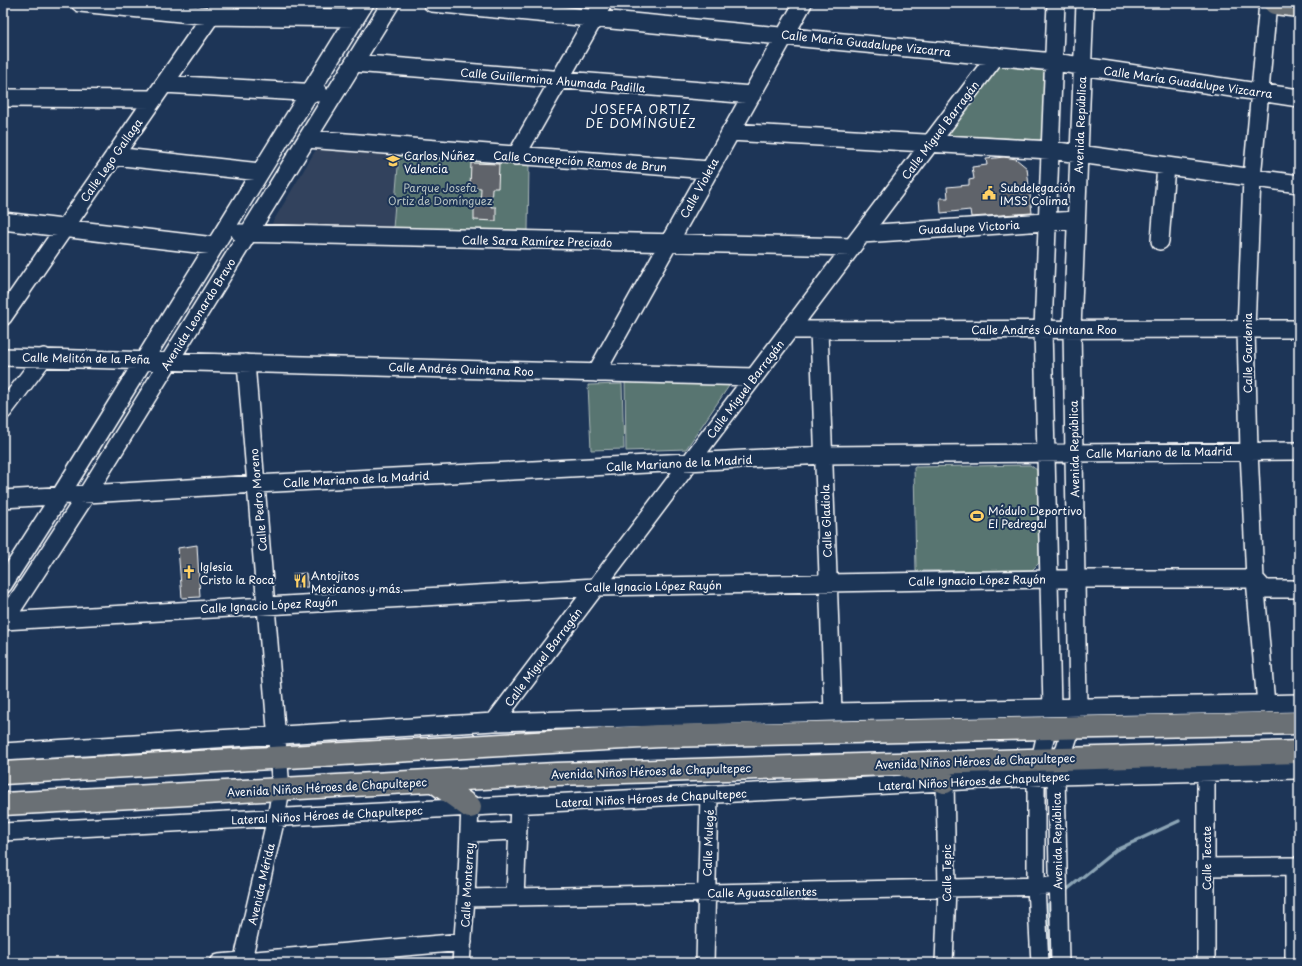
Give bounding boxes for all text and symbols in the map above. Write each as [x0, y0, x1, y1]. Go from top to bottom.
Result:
street label: Calle María Guadalupe Vizcarra [780, 26, 952, 60]
street label: Calle María Guadalupe Vizcarra [1102, 62, 1274, 102]
street label: Calle Guillermina Ahumada Padilla [460, 63, 646, 97]
street label: Avenida República [1070, 76, 1090, 174]
street label: Calle Miguel Barragán [897, 77, 983, 183]
district label: JOSEFA ORTIZ DE DOMÍNGUEZ [585, 100, 697, 132]
street label: Calle Lego Gallaga [76, 115, 146, 205]
street label: Calle Concepción Ramos de Brun [493, 146, 667, 176]
place label: Carlos Núñez Valencia [404, 147, 474, 177]
school or university icon: Carlos Núñez Valencia [385, 153, 401, 169]
street label: Calle Violeta [675, 155, 723, 221]
park label: Parque Josefa Ortiz de Domínguez [388, 179, 492, 209]
place label: Subdelegación IMSS Colima [1000, 179, 1075, 209]
public building icon: Subdelegación IMSS Colima [981, 185, 997, 201]
street label: Guadalupe Victoria [918, 216, 1021, 238]
street label: Calle Sara Ramírez Preciado [462, 231, 612, 251]
street label: Avenida Leonardo Bravo [157, 255, 239, 373]
street label: Calle Gardenia [1239, 313, 1256, 393]
street label: Calle Andrés Quintana Roo [971, 321, 1117, 338]
street label: Calle Miguel Barragán [702, 336, 788, 442]
street label: Calle Melitón de la Peña [22, 348, 150, 368]
street label: Calle Andrés Quintana Roo [388, 358, 534, 380]
street label: Avenida República [1065, 400, 1083, 498]
street label: Calle Mariano de la Madrid [1086, 442, 1233, 462]
street label: Calle Pedro Moreno [245, 448, 271, 552]
street label: Calle Mariano de la Madrid [605, 451, 753, 475]
street label: Calle Mariano de la Madrid [282, 467, 430, 491]
street label: Calle Gladiola [816, 484, 836, 558]
place label: Módulo Deportivo El Pedregal [988, 502, 1082, 532]
sports icon: Módulo Deportivo El Pedregal [969, 508, 985, 524]
place label: Iglesia Cristo la Roca [200, 558, 274, 588]
church icon: Iglesia Cristo la Roca [181, 564, 197, 580]
place label: Antojitos Mexicanos y más. [311, 567, 403, 597]
street label: Calle Ignacio López Rayón [908, 570, 1046, 590]
restaurant icon: Antojitos Mexicanos y más. [292, 573, 308, 589]
street label: Calle Ignacio López Rayón [584, 576, 722, 596]
street label: Calle Ignacio López Rayón [200, 593, 338, 617]
street label: Calle Miguel Barragán [500, 604, 586, 710]
street label: Avenida Niños Héroes de Chapultepec [875, 749, 1076, 773]
street label: Avenida Niños Héroes de Chapultepec [551, 759, 752, 783]
street label: Lateral Niños Héroes de Chapultepec [878, 767, 1071, 795]
street label: Avenida Niños Héroes de Chapultepec [227, 773, 428, 801]
street label: Lateral Niños Héroes de Chapultepec [555, 784, 748, 812]
street label: Avenida República [1048, 792, 1066, 890]
street label: Lateral Niños Héroes de Chapultepec [231, 801, 424, 829]
street label: Calle Mulegé [698, 809, 718, 877]
street label: Calle Tecate [1198, 826, 1215, 890]
street label: Avenida Mérida [243, 841, 279, 927]
street label: Calle Monterrey [456, 842, 478, 928]
street label: Calle Tepic [938, 844, 955, 902]
street label: Calle Aguascalientes [707, 883, 817, 901]

